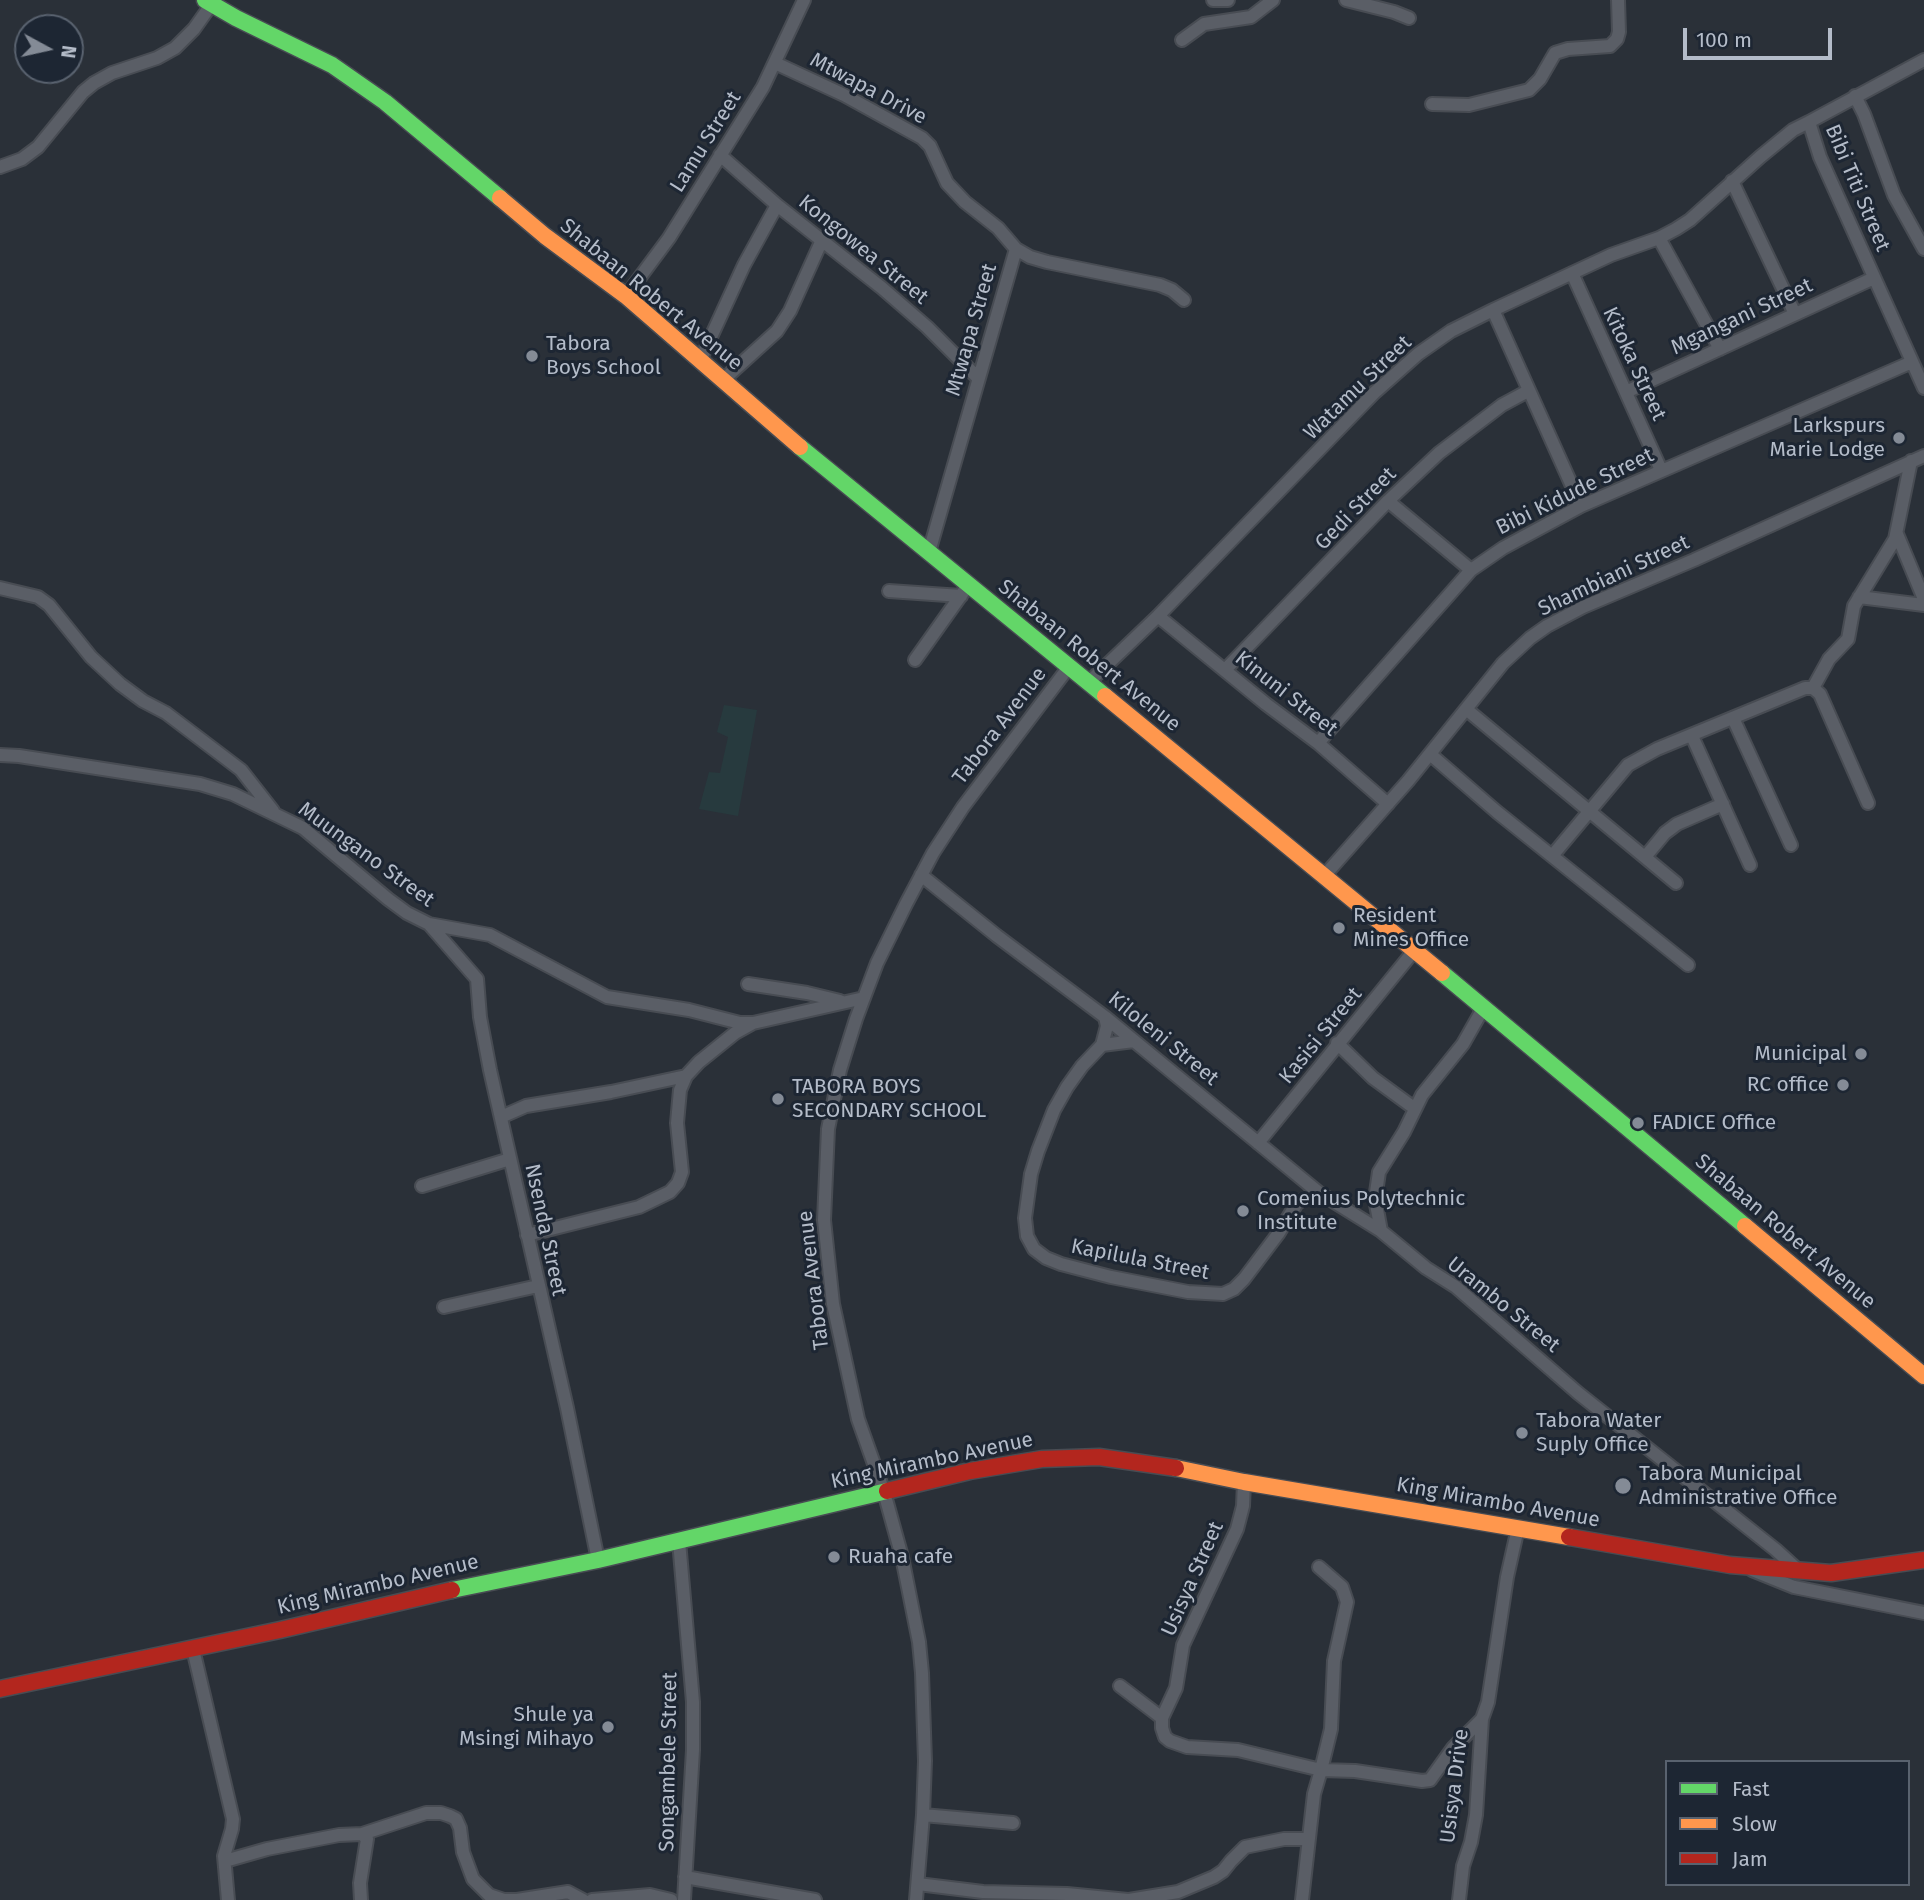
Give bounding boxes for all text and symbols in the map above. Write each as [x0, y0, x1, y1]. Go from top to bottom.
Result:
north arrow [14, 14, 84, 84]
scale bar [1686, 14, 1835, 58]
text: 100 m [1696, 27, 1752, 53]
text: N [56, 44, 81, 60]
street label: Mtwapa Drive [805, 48, 931, 130]
street label: Lamu Street [665, 87, 747, 197]
street label: Bibi Titi Street [1819, 121, 1895, 255]
street label: Kongowea Street [793, 190, 933, 310]
street label: Shabaan Robert Avenue [555, 214, 747, 376]
street label: Mtwapa Street [941, 261, 1003, 399]
street label: Mgangani Street [1667, 273, 1817, 361]
street label: Kitoka Street [1597, 303, 1671, 425]
street label: Watamu Street [1299, 330, 1417, 446]
place label: Tabora Boys School [546, 331, 661, 381]
marker: Tabora Boys School [524, 348, 540, 364]
place label: Larkspurs Marie Lodge [1769, 413, 1885, 463]
marker: Larkspurs Marie Lodge [1891, 430, 1907, 446]
street label: Bibi Kidude Street [1492, 443, 1658, 541]
street label: Gedi Street [1310, 462, 1402, 556]
street label: Shambiani Street [1534, 530, 1694, 622]
street label: Shabaan Robert Avenue [993, 575, 1185, 737]
street label: Kinuni Street [1230, 646, 1342, 742]
street label: Tabora Avenue [948, 663, 1052, 789]
street label: Muungano Street [293, 797, 439, 913]
place label: Resident Mines Office [1353, 903, 1469, 953]
marker: Resident Mines Office [1331, 920, 1347, 936]
street label: Kasisi Street [1274, 982, 1368, 1090]
street label: Kiloleni Street [1103, 987, 1223, 1091]
place label: Municipal [1755, 1041, 1847, 1067]
marker: Municipal [1853, 1046, 1869, 1062]
place label: RC office [1747, 1072, 1829, 1098]
place label: TABORA BOYS SECONDARY SCHOOL [792, 1074, 986, 1124]
marker: RC office [1835, 1077, 1851, 1093]
marker: TABORA BOYS SECONDARY SCHOOL [770, 1091, 786, 1107]
place label: FADICE Office [1652, 1110, 1776, 1136]
marker: FADICE Office [1630, 1115, 1646, 1131]
street label: Shabaan Robert Avenue [1690, 1149, 1880, 1315]
street label: Nsenda Street [519, 1162, 571, 1298]
place label: Comenius Polytechnic Institute [1257, 1186, 1465, 1236]
marker: Comenius Polytechnic Institute [1235, 1203, 1251, 1219]
street label: Tabora Avenue [793, 1209, 835, 1351]
street label: Kapilula Street [1069, 1234, 1211, 1286]
street label: Urambo Street [1441, 1252, 1565, 1358]
place label: Tabora Water Suply Office [1536, 1408, 1661, 1458]
marker: Tabora Water Suply Office [1514, 1425, 1530, 1441]
street label: King Mirambo Avenue [829, 1427, 1035, 1495]
place label: Tabora Municipal Administrative Office [1639, 1461, 1837, 1511]
street label: King Mirambo Avenue [1394, 1473, 1602, 1533]
marker: Tabora Municipal Administrative Office [1613, 1476, 1633, 1496]
street label: Usisya Street [1156, 1518, 1230, 1640]
place label: Ruaha cafe [848, 1544, 953, 1570]
marker: Ruaha cafe [826, 1549, 842, 1565]
street label: King Mirambo Avenue [275, 1550, 481, 1620]
street label: Songambele Street [655, 1672, 683, 1852]
place label: Shule ya Msingi Mihayo [459, 1702, 594, 1752]
marker: Shule ya Msingi Mihayo [600, 1719, 616, 1735]
street label: Usisya Drive [1435, 1727, 1475, 1845]
legend [1665, 1760, 1910, 1886]
text: Fast [1732, 1776, 1770, 1802]
text: Slow [1732, 1811, 1777, 1837]
text: Jam [1732, 1846, 1768, 1872]

